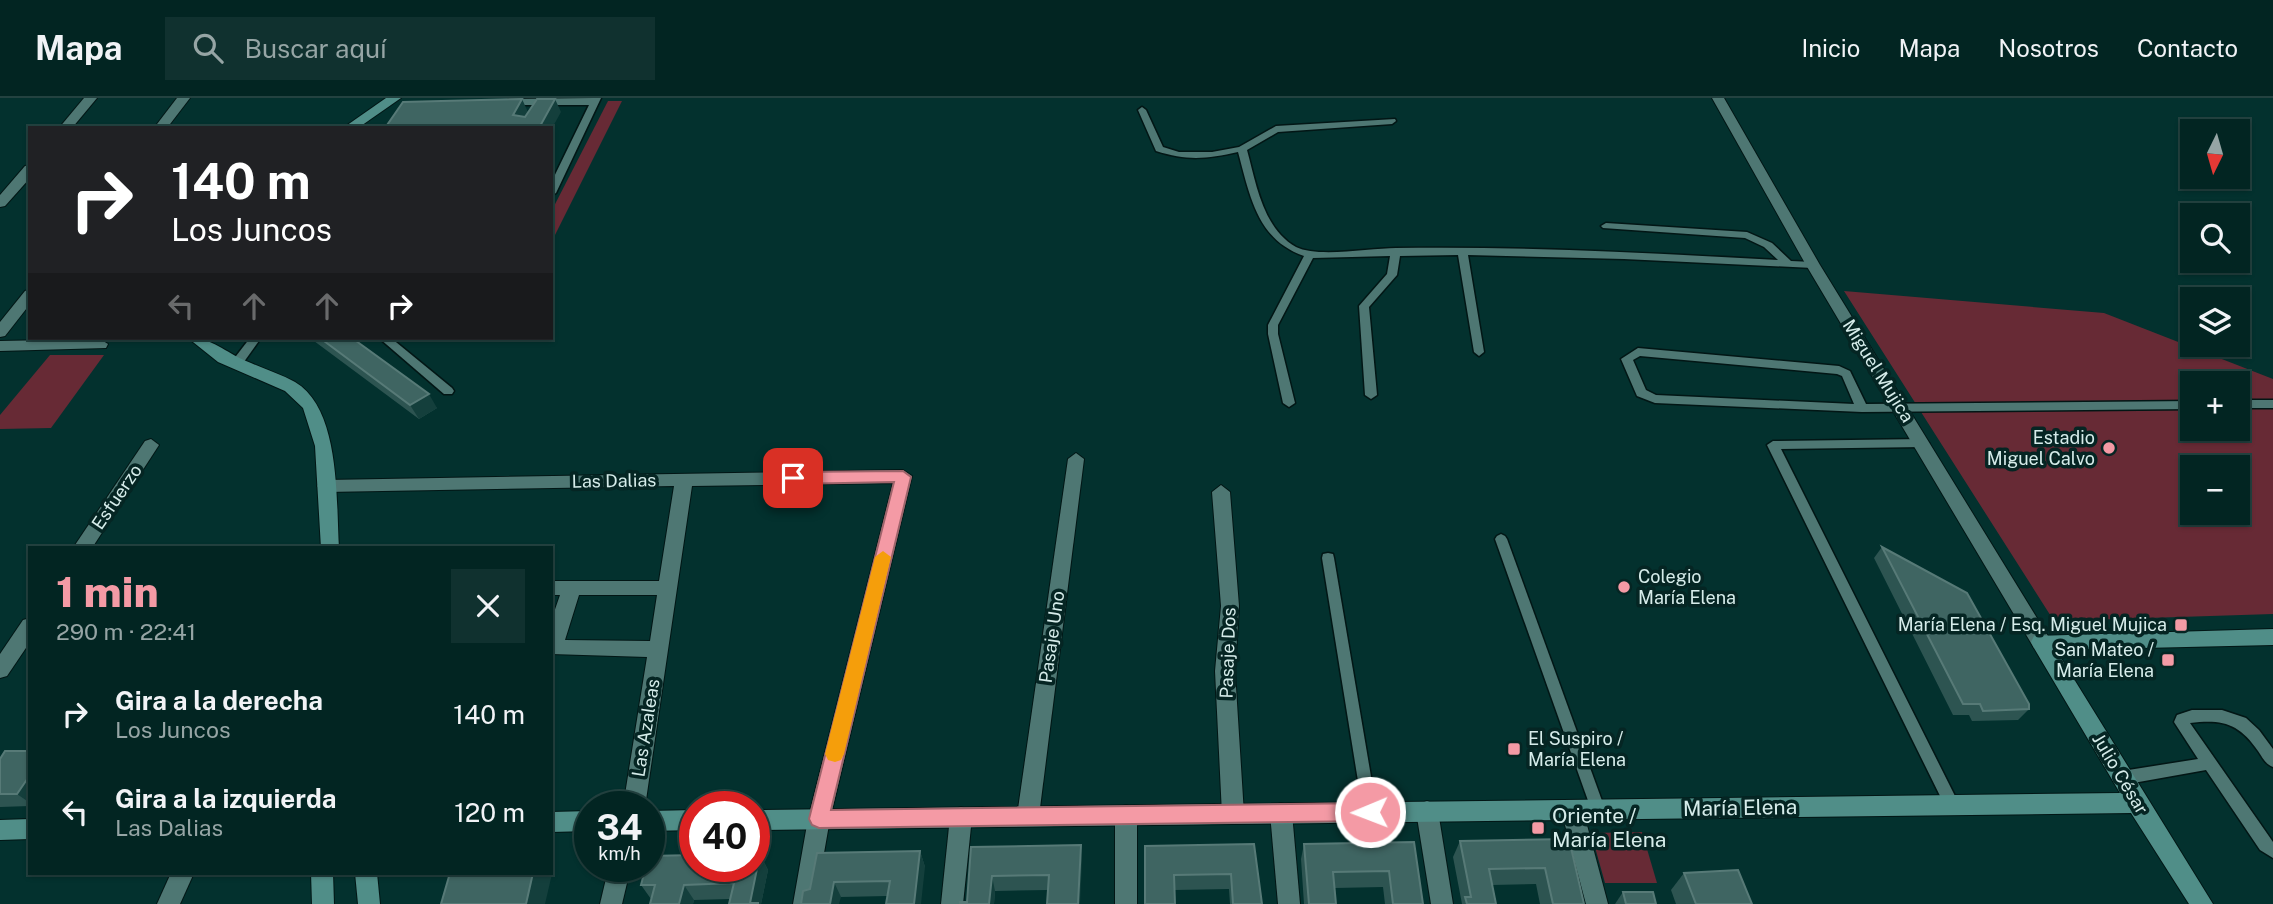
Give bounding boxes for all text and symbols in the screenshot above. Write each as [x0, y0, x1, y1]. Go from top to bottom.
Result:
search box [165, 17, 655, 80]
text: Mapa [35, 29, 123, 67]
icon: search [189, 29, 227, 67]
text: Buscar aquí [245, 33, 386, 64]
text: Inicio [1801, 34, 1860, 62]
text: Mapa [1898, 34, 1960, 62]
text: Nosotros [1998, 34, 2099, 62]
text: Contacto [2137, 34, 2238, 62]
north arrow [2180, 119, 2250, 189]
map controls [2180, 119, 2250, 525]
text: 140 m [171, 152, 311, 210]
icon: right [56, 154, 147, 245]
button: search [2180, 203, 2250, 273]
text: Los Juncos [171, 211, 332, 248]
icon: left [162, 287, 200, 325]
icon: ahead [235, 287, 273, 325]
icon: ahead [308, 287, 346, 325]
icon: right [381, 287, 419, 325]
button: layers [2180, 287, 2250, 357]
street label: Miguel Mujica [1838, 316, 1918, 426]
button: + [2180, 371, 2250, 441]
place label: Estadio Miguel Calvo [1987, 427, 2095, 469]
marker: Estadio Miguel Calvo [2101, 440, 2117, 456]
pin [763, 448, 823, 508]
button: − [2180, 455, 2250, 525]
icon: arrive [774, 459, 812, 497]
street label: Esfuerzo [87, 460, 146, 533]
street label: Las Dalias [572, 469, 656, 492]
place label: Colegio María Elena [1638, 566, 1736, 608]
text: 1 min [56, 567, 159, 616]
button: close [451, 569, 525, 643]
marker: Colegio María Elena [1616, 579, 1632, 595]
street label: Pasaje Uno [1035, 590, 1068, 684]
street label: Pasaje Dos [1215, 607, 1240, 699]
place label: María Elena / Esq. Miguel Mujica [1898, 614, 2167, 635]
marker: María Elena / Esq. Miguel Mujica [2173, 617, 2189, 633]
text: 290 m · 22:41 [56, 618, 196, 645]
place label: San Mateo / María Elena [2054, 639, 2155, 681]
marker: San Mateo / María Elena [2160, 652, 2176, 668]
street label: Las Azaleas [627, 677, 664, 778]
text: Gira a la derecha [115, 685, 323, 716]
icon: right [56, 695, 94, 733]
text: 140 m [453, 699, 525, 730]
text: Los Juncos [115, 716, 231, 743]
place label: El Suspiro / María Elena [1528, 728, 1626, 770]
street label: Julio César [2088, 730, 2153, 818]
marker: El Suspiro / María Elena [1506, 741, 1522, 757]
position arrow [1333, 775, 1407, 849]
text: Gira a la izquierda [115, 783, 337, 814]
speed limit sign: 40 [679, 791, 770, 882]
icon: left [56, 793, 94, 831]
street label: María Elena [1683, 794, 1797, 821]
text: 120 m [454, 797, 525, 828]
place label: Oriente / María Elena [1552, 803, 1666, 852]
text: 34 [596, 807, 643, 848]
text: Las Dalias [115, 814, 223, 841]
marker: Oriente / María Elena [1530, 820, 1546, 836]
text: km/h [598, 843, 641, 864]

